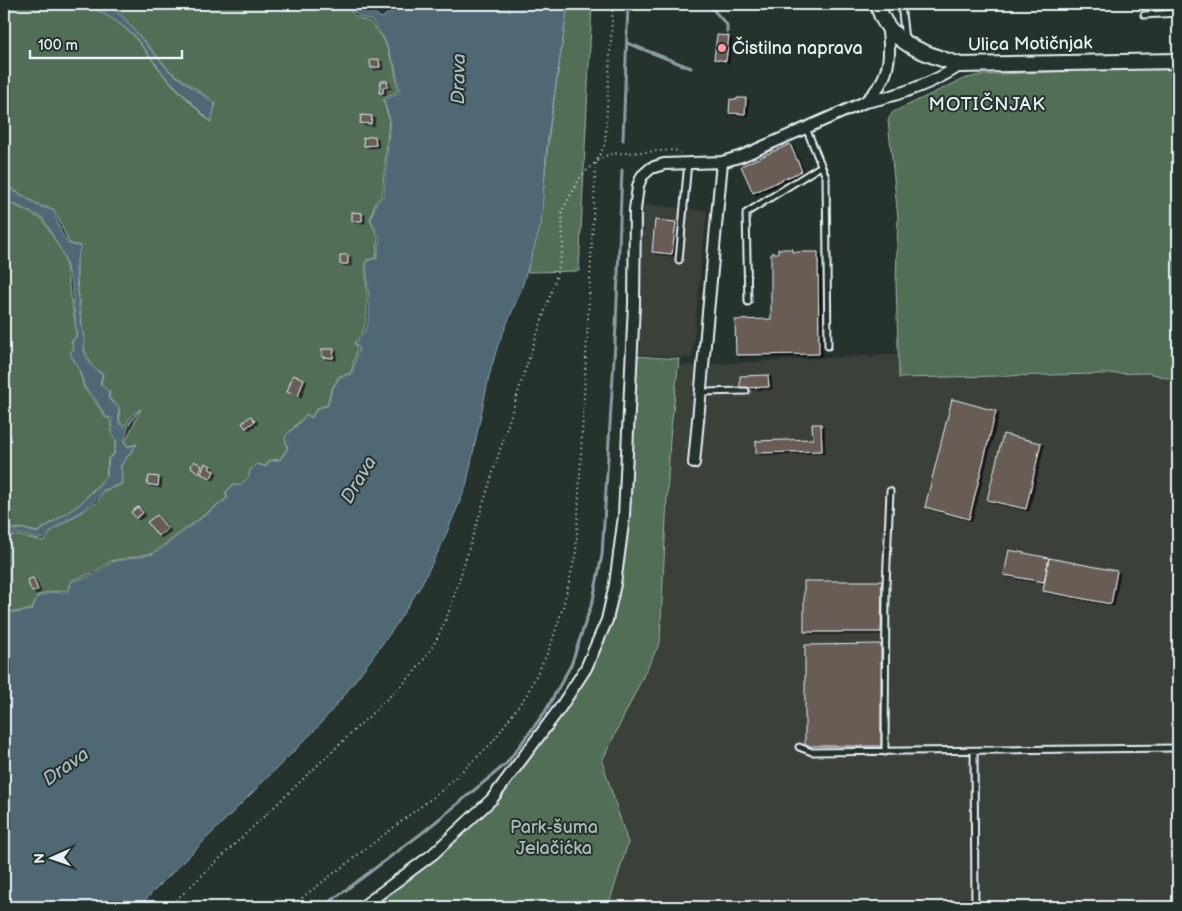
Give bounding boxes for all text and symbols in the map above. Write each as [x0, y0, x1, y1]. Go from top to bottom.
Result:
scale bar [30, 28, 182, 60]
street label: Ulica Motičnjak [968, 32, 1093, 56]
text: 100 m [38, 36, 78, 55]
place label: Čistilna naprava [732, 36, 863, 59]
marker: Čistilna naprava [716, 42, 728, 54]
water label: Drava [447, 53, 471, 105]
district label: MOTIČNJAK [929, 92, 1045, 116]
water label: Drava [336, 452, 382, 508]
water label: Drava [38, 743, 94, 791]
park label: Park-šuma Jelačićka [510, 817, 598, 859]
north arrow [28, 834, 78, 884]
text: N [31, 853, 48, 864]

